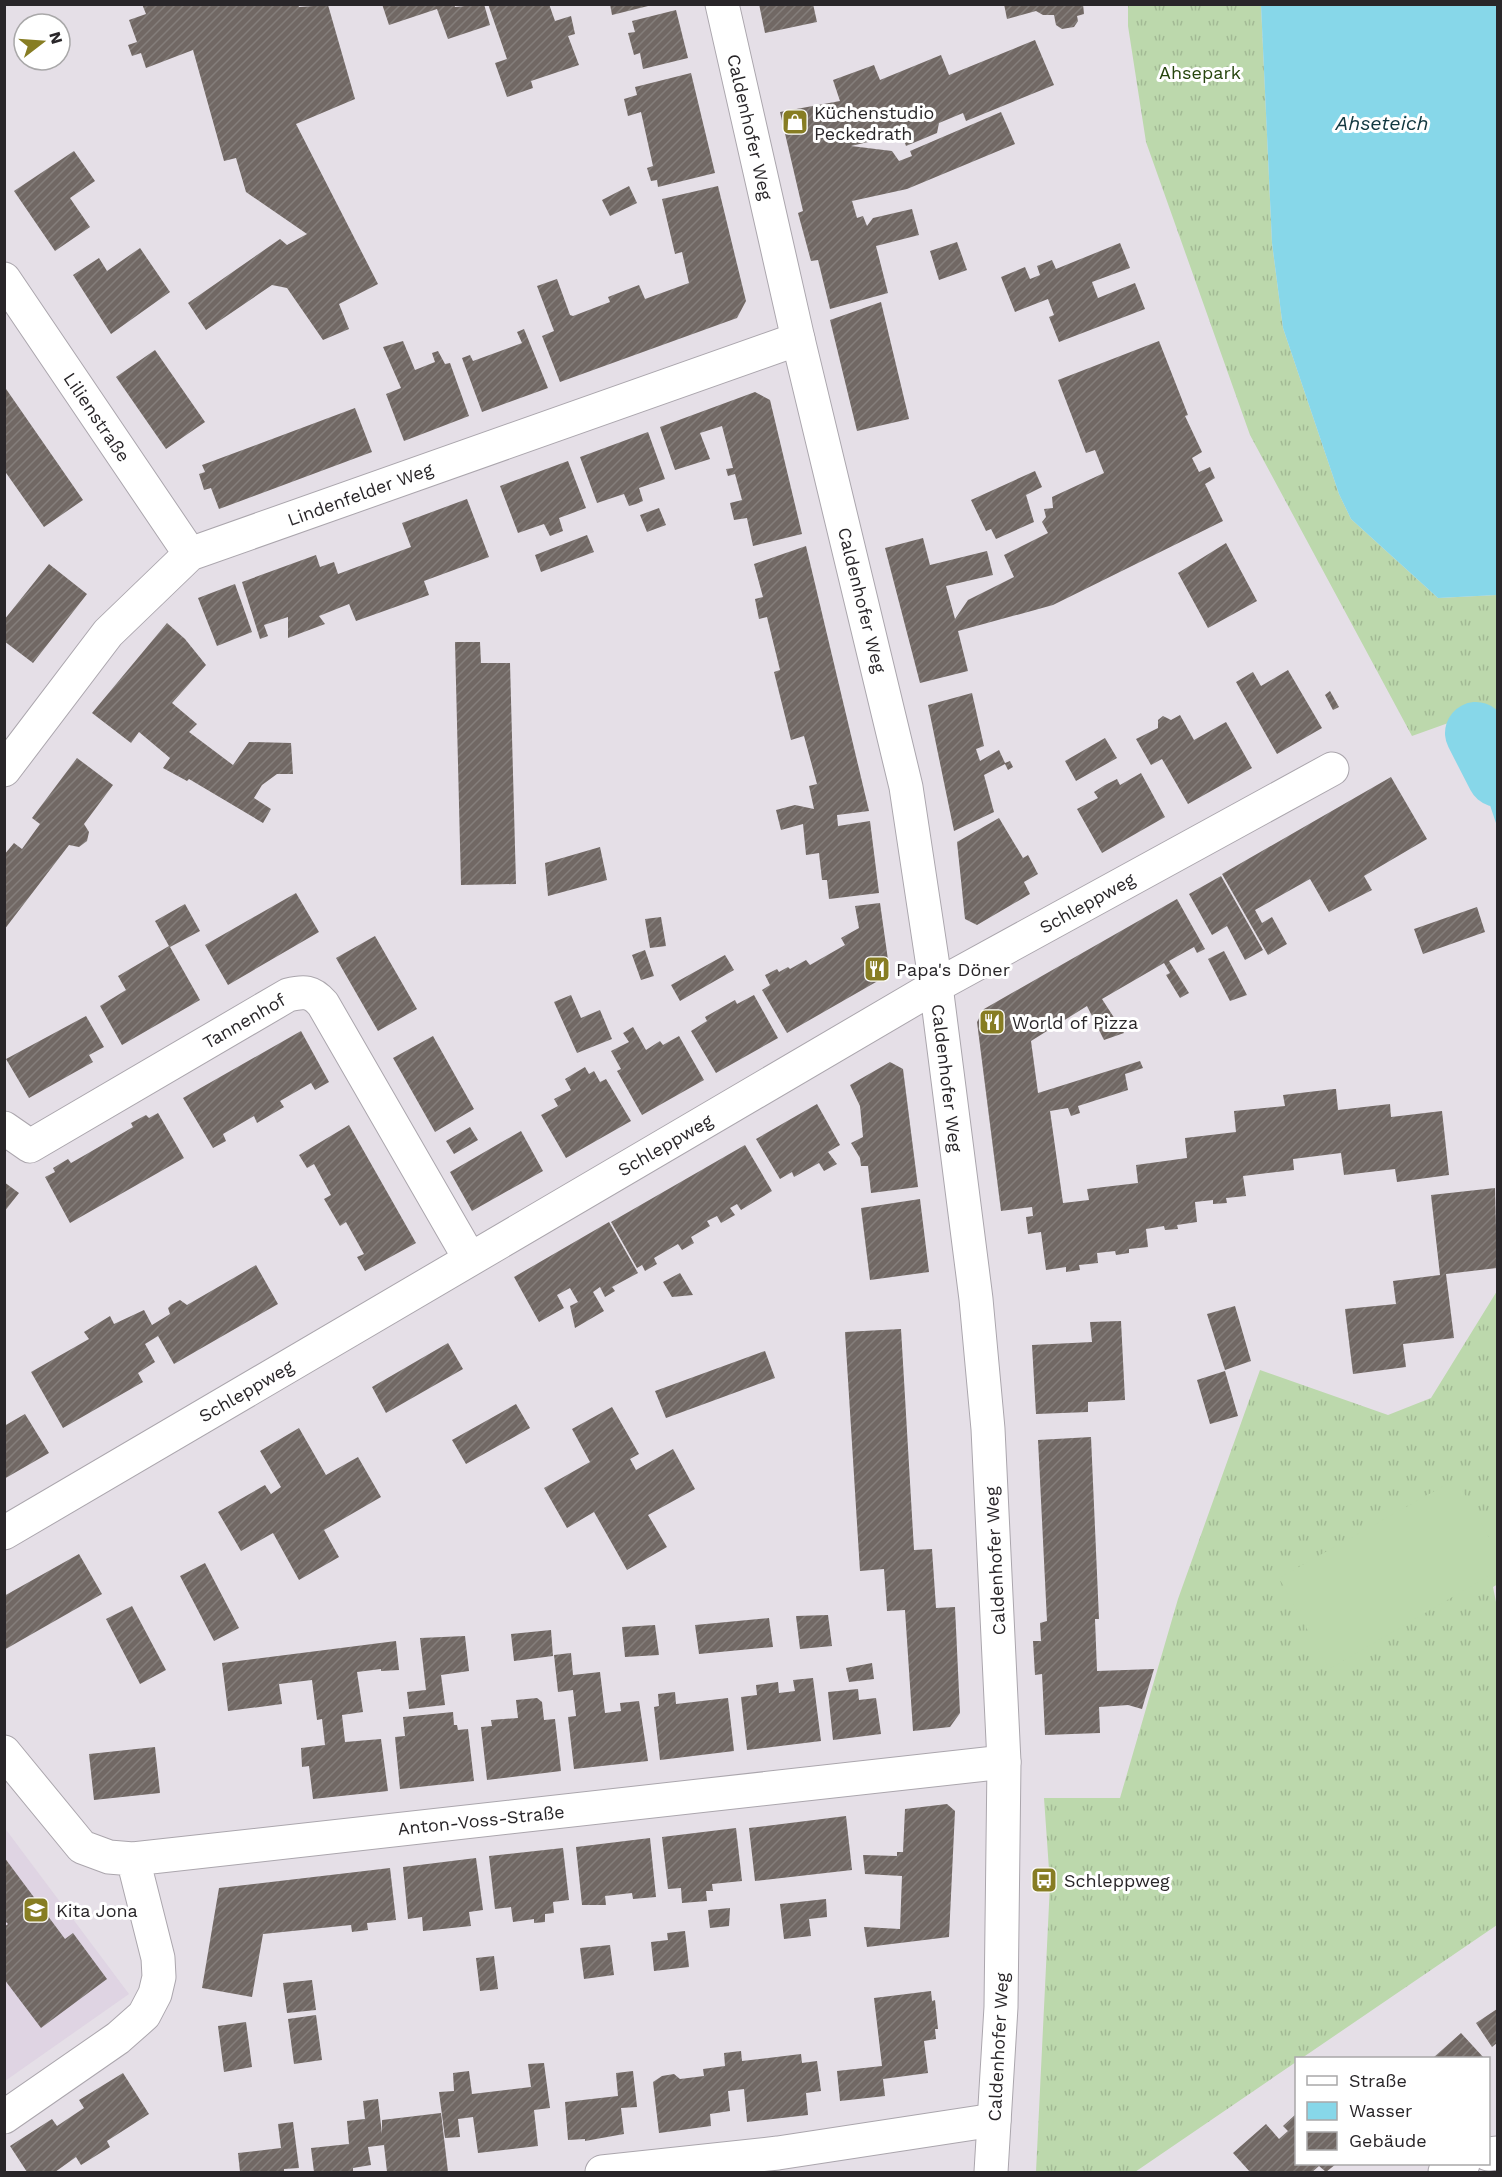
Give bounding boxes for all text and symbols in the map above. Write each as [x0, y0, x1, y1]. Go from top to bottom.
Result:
north arrow [12, 12, 72, 72]
text: N [45, 29, 67, 46]
street label: Caldenhofer Weg [723, 52, 777, 202]
park label: Ahsepark [1159, 62, 1241, 83]
place label: Küchenstudio Peckedrath [814, 102, 934, 144]
shop icon: Küchenstudio Peckedrath [780, 107, 810, 137]
water label: Ahseteich [1334, 111, 1429, 135]
street label: Lilienstraße [59, 368, 135, 466]
street label: Lindenfelder Weg [284, 458, 436, 530]
street label: Caldenhofer Weg [834, 525, 890, 675]
street label: Schleppweg [1036, 868, 1139, 938]
restaurant icon: Papa's Döner [862, 954, 892, 984]
place label: Papa's Döner [896, 959, 1010, 980]
street label: Tannenhof [199, 989, 289, 1053]
street label: Caldenhofer Weg [927, 1003, 967, 1154]
restaurant icon: World of Pizza [977, 1007, 1007, 1037]
place label: World of Pizza [1012, 1012, 1138, 1033]
street label: Schleppweg [614, 1109, 716, 1181]
street label: Schleppweg [195, 1355, 297, 1427]
street label: Caldenhofer Weg [981, 1486, 1009, 1636]
street label: Anton-Voss-Straße [396, 1801, 566, 1839]
bus stop icon: Schleppweg [1029, 1865, 1059, 1895]
place label: Schleppweg [1064, 1870, 1170, 1891]
school or university icon: Kita Jona [21, 1895, 51, 1925]
place label: Kita Jona [56, 1900, 138, 1921]
street label: Caldenhofer Weg [984, 1972, 1012, 2122]
legend [1295, 2057, 1490, 2165]
text: Straße [1349, 2070, 1407, 2091]
text: Wasser [1349, 2100, 1412, 2121]
text: Gebäude [1349, 2130, 1427, 2151]

